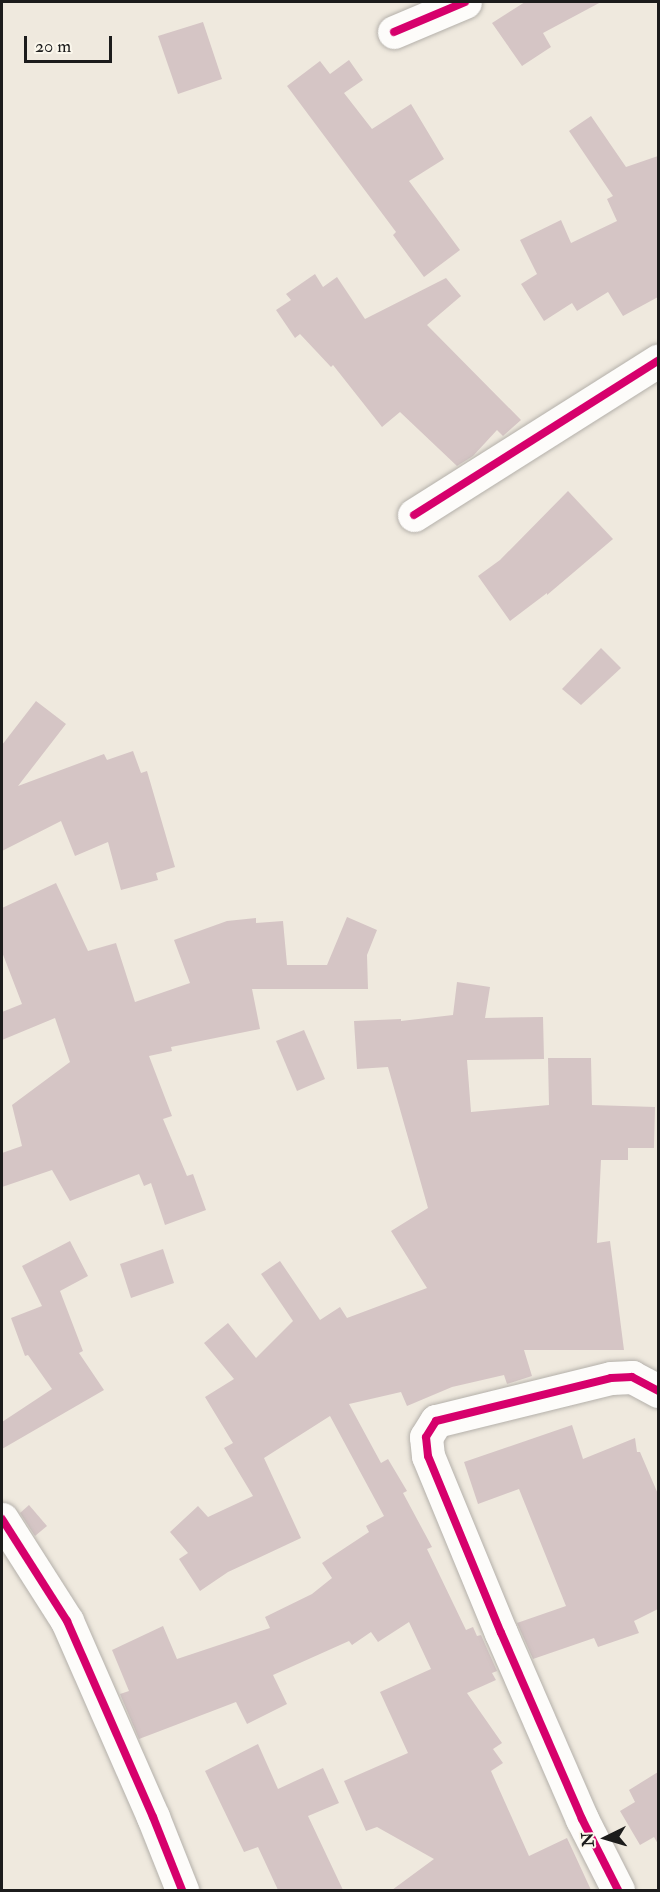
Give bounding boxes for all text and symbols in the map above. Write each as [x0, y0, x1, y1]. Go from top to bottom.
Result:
scale bar [27, 24, 116, 62]
text: 20 m [35, 35, 71, 58]
north arrow [576, 1808, 636, 1868]
text: N [577, 1832, 599, 1848]

